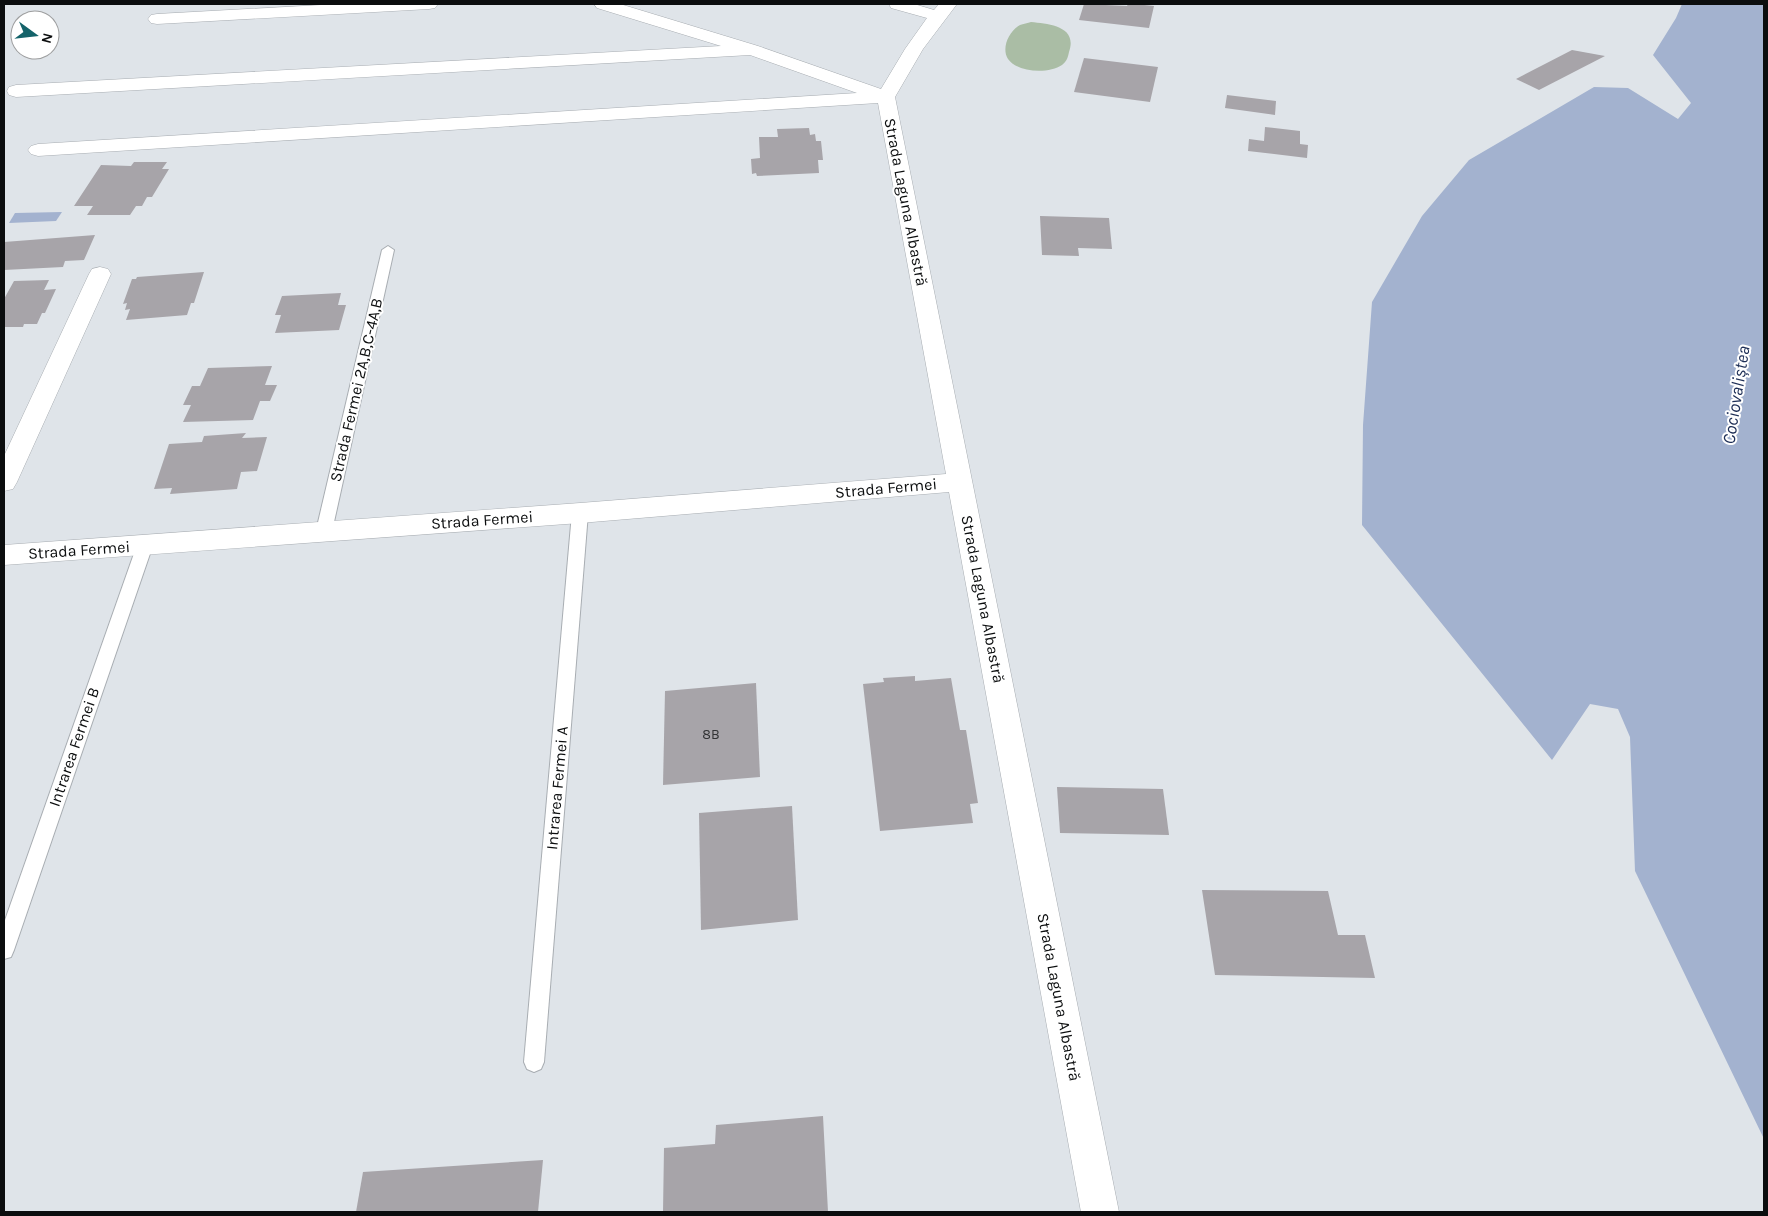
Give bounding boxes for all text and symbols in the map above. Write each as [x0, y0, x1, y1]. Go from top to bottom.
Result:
north arrow [10, 10, 60, 60]
text: N [38, 31, 57, 45]
street label: Strada Laguna Albastră [880, 116, 932, 288]
street label: Strada Fermei 2A,B,C-4A,B [326, 296, 386, 484]
water label: Cociovaliștea [1717, 344, 1755, 446]
street label: Strada Fermei [834, 474, 938, 502]
street label: Strada Fermei [430, 507, 534, 533]
street label: Strada Laguna Albastră [957, 513, 1009, 685]
street label: Strada Fermei [27, 537, 131, 563]
street label: Intrarea Fermei B [45, 685, 103, 809]
street label: Intrarea Fermei A [542, 725, 572, 851]
house number: 8B [702, 726, 720, 743]
street label: Strada Laguna Albastră [1033, 911, 1085, 1083]

